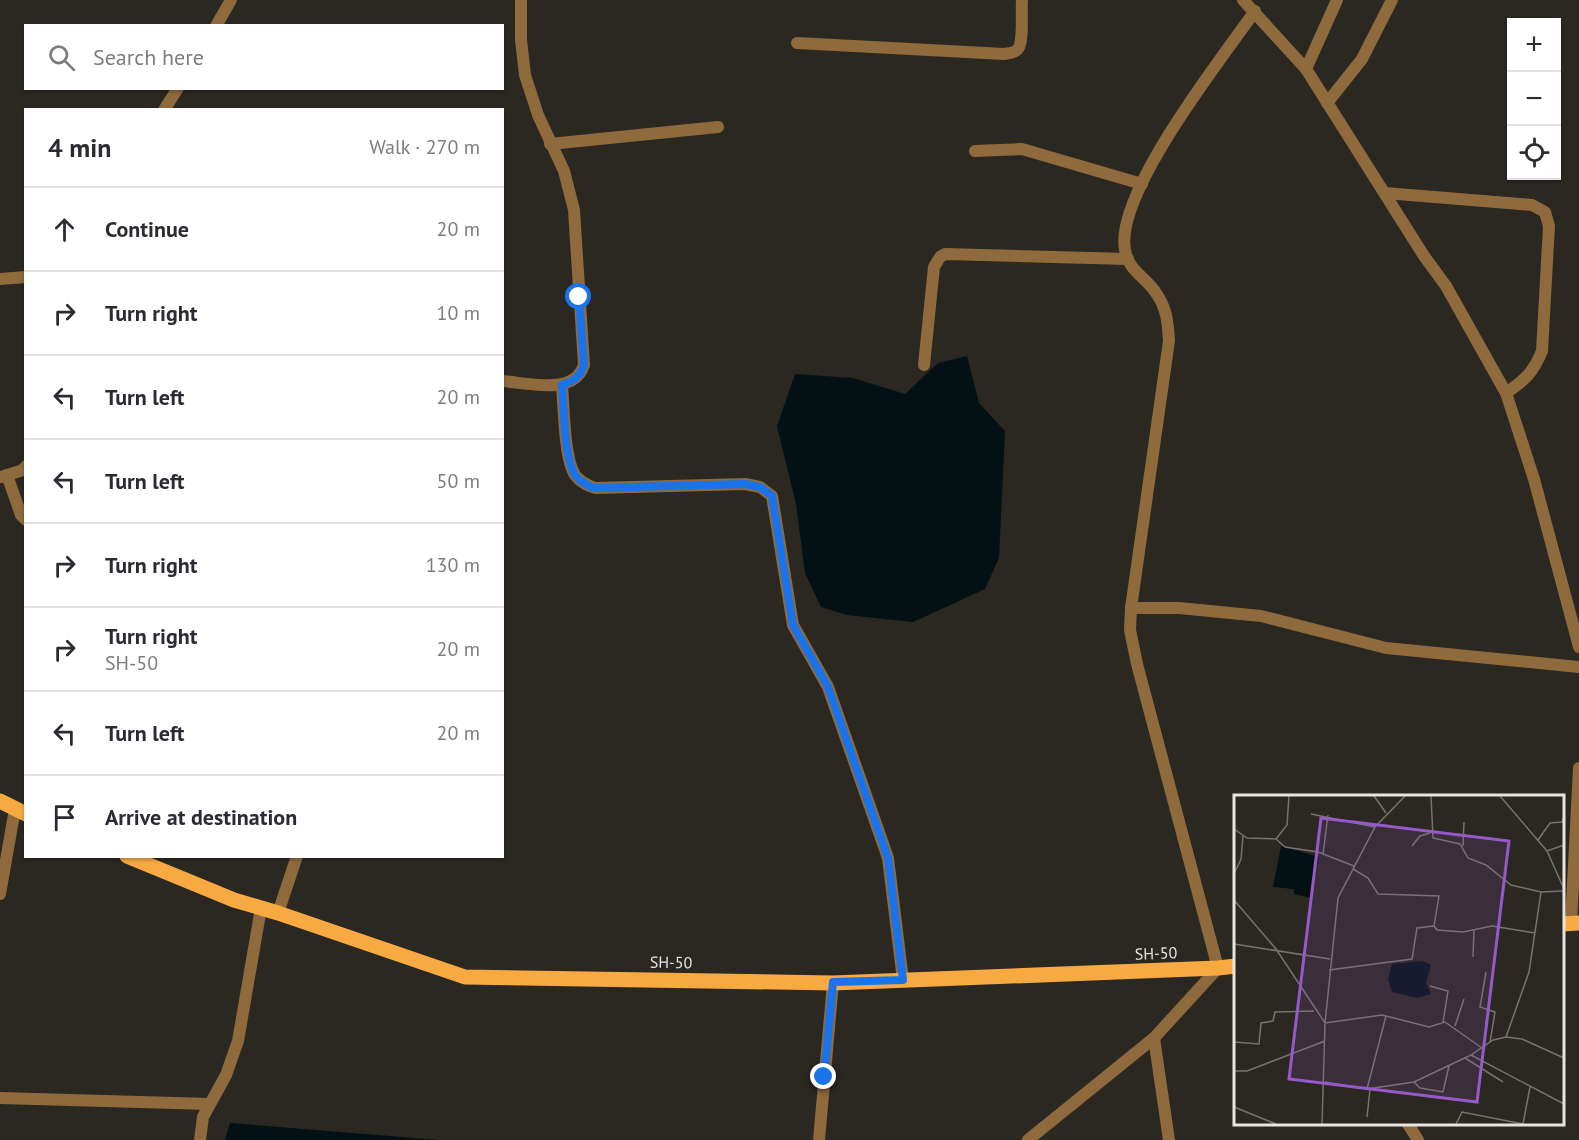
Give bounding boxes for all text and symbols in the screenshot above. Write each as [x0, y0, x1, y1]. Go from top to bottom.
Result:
map controls [1507, 18, 1561, 180]
button: + [1507, 18, 1561, 72]
search box [24, 24, 504, 90]
icon: search [45, 41, 78, 74]
text: Search here [93, 43, 204, 71]
button: − [1507, 72, 1561, 126]
button: locate [1507, 126, 1561, 180]
text: 4 min [48, 131, 111, 164]
text: Walk · 270 m [369, 134, 480, 160]
icon: ahead [48, 213, 81, 246]
text: Continue [105, 215, 189, 243]
text: 20 m [437, 216, 480, 242]
route start [565, 283, 591, 309]
icon: right [48, 297, 81, 330]
text: Turn right [105, 299, 197, 327]
text: 10 m [437, 300, 480, 326]
icon: left [48, 381, 81, 414]
text: Turn left [105, 383, 185, 411]
text: 20 m [437, 384, 480, 410]
icon: left [48, 465, 81, 498]
text: Turn left [105, 467, 185, 495]
text: 50 m [437, 468, 480, 494]
icon: right [48, 549, 81, 582]
text: Turn right [105, 551, 197, 579]
text: 130 m [426, 552, 480, 578]
text: Turn right [105, 622, 197, 650]
icon: right [48, 633, 81, 666]
text: 20 m [437, 636, 480, 662]
text: SH-50 [105, 650, 158, 676]
icon: left [48, 717, 81, 750]
text: Turn left [105, 719, 185, 747]
text: 20 m [437, 720, 480, 746]
inset map [1234, 795, 1564, 1125]
icon: arrive [48, 801, 81, 834]
text: Arrive at destination [105, 803, 297, 831]
street label: SH-50 [1134, 942, 1178, 964]
street label: SH-50 [650, 952, 693, 972]
route end [810, 1063, 836, 1089]

